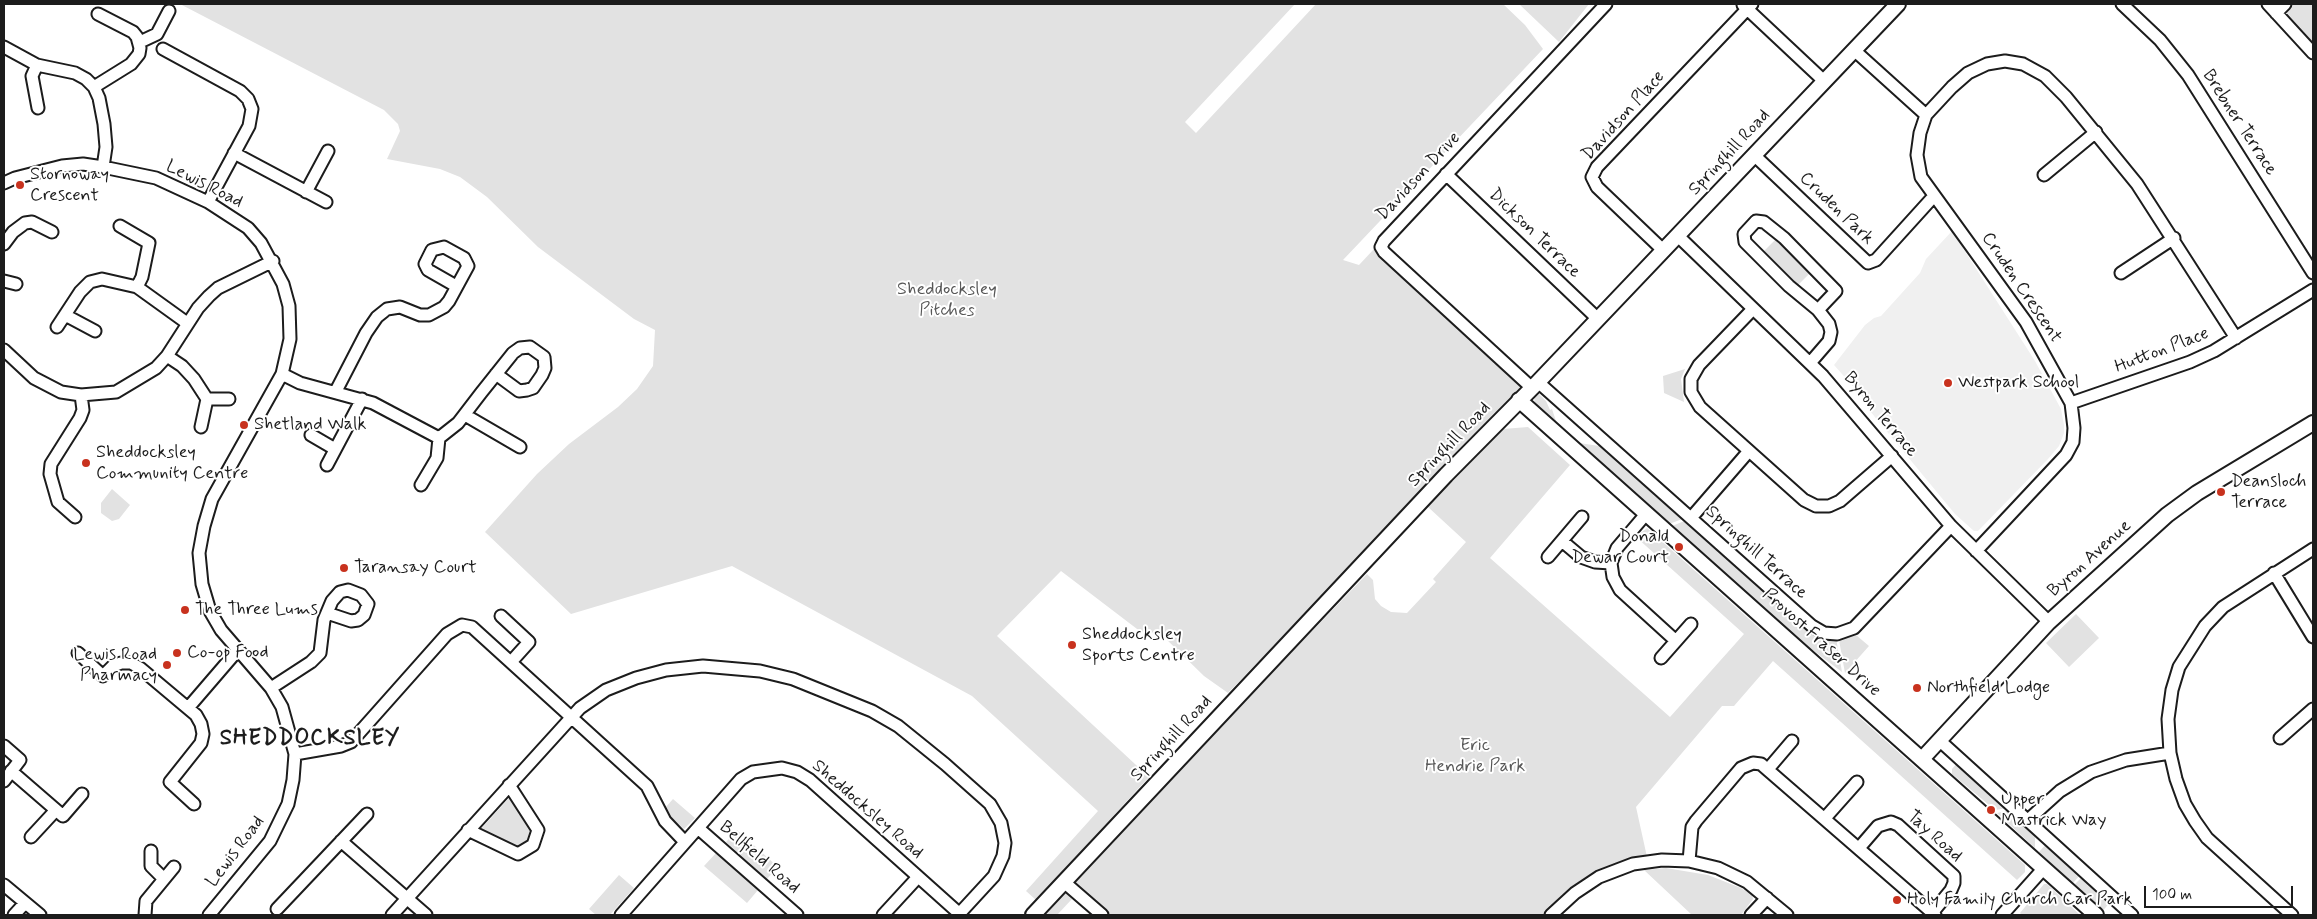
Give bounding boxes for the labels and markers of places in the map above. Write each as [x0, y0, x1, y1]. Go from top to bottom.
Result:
place label: Stornoway Crescent [30, 164, 109, 206]
marker: Stornoway Crescent [14, 179, 26, 191]
place label: Westpark School [1958, 372, 2079, 394]
marker: Westpark School [1942, 377, 1954, 389]
place label: Shetland Walk [254, 414, 366, 436]
marker: Shetland Walk [238, 419, 250, 431]
place label: Sheddocksley Community Centre [96, 442, 248, 484]
marker: Sheddocksley Community Centre [80, 457, 92, 469]
place label: Deansloch Terrace [2231, 471, 2306, 514]
marker: Deansloch Terrace [2215, 486, 2227, 498]
place label: Donald Dewar Court [1572, 526, 1669, 568]
marker: Donald Dewar Court [1673, 541, 1685, 553]
place label: Taransay Court [354, 557, 477, 579]
marker: Taransay Court [338, 562, 350, 574]
place label: The Three Lums [195, 599, 318, 621]
marker: The Three Lums [179, 604, 191, 616]
place label: Sheddocksley Sports Centre [1082, 624, 1195, 666]
marker: Sheddocksley Sports Centre [1066, 639, 1078, 651]
place label: Co-op Food [187, 642, 269, 664]
place label: Lewis Road Pharmacy [73, 644, 157, 686]
marker: Co-op Food [171, 647, 183, 659]
marker: Lewis Road Pharmacy [161, 659, 173, 671]
place label: Northfield Lodge [1927, 677, 2050, 699]
marker: Northfield Lodge [1911, 682, 1923, 694]
place label: Upper Mastrick Way [2001, 789, 2106, 832]
marker: Upper Mastrick Way [1985, 804, 1997, 816]
place label: Holy Family Church Car Park [1907, 889, 2132, 911]
marker: Holy Family Church Car Park [1891, 894, 1903, 906]

